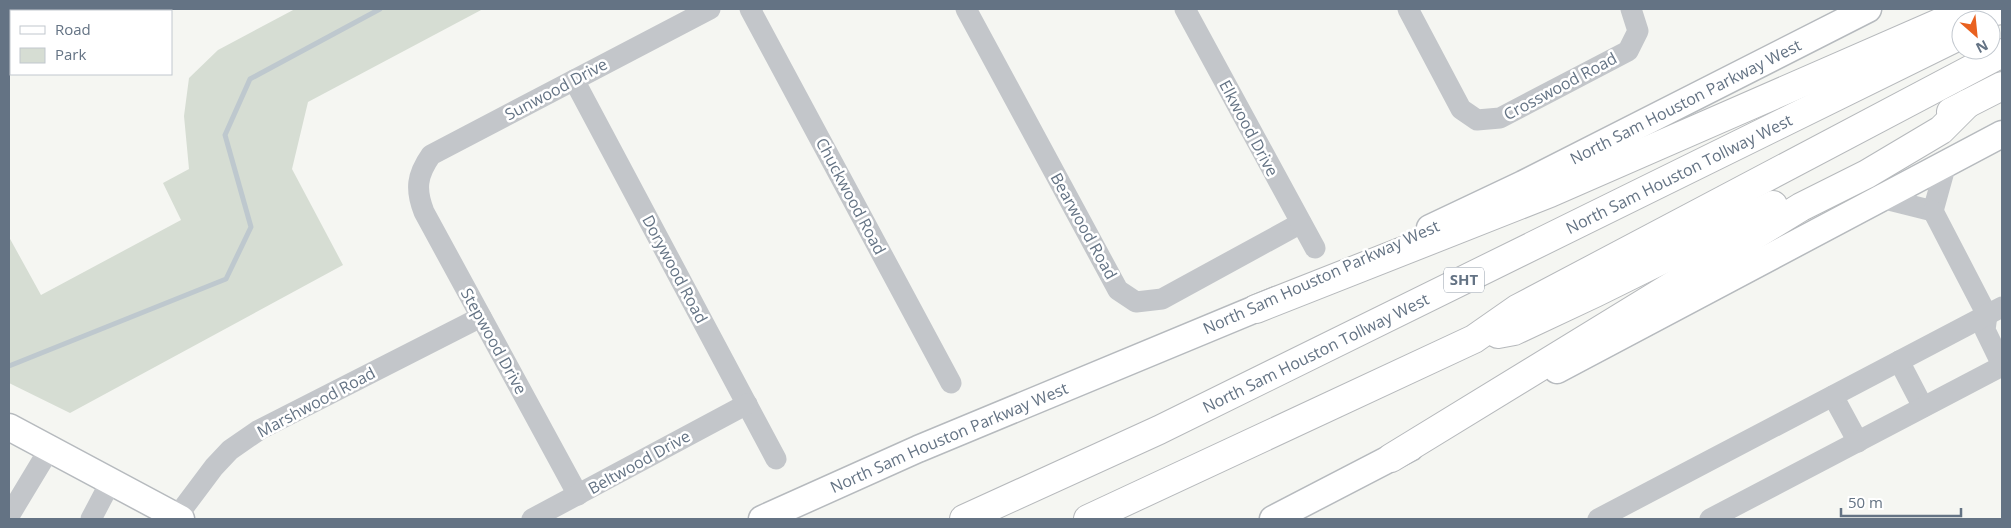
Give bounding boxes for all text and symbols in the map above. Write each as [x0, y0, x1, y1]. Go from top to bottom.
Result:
legend [10, 10, 172, 75]
north arrow [1951, 10, 2001, 60]
text: Road [55, 19, 91, 39]
street label: North Sam Houston Parkway West [1566, 34, 1805, 169]
text: N [1973, 36, 1992, 58]
text: Park [55, 44, 86, 64]
street label: Crosswood Road [1500, 47, 1620, 125]
street label: Sunwood Drive [501, 53, 611, 125]
street label: Elkwood Drive [1214, 76, 1284, 180]
street label: North Sam Houston Tollway West [1562, 109, 1796, 239]
street label: Chuckwood Road [811, 134, 891, 258]
street label: Bearwood Road [1046, 169, 1122, 283]
street label: Dorywood Road [637, 211, 713, 327]
street label: North Sam Houston Parkway West [1199, 215, 1443, 339]
road number: SHT [1444, 268, 1484, 292]
street label: Stepwood Drive [456, 284, 532, 398]
street label: North Sam Houston Tollway West [1199, 288, 1433, 418]
street label: Marshwood Road [253, 362, 379, 442]
street label: North Sam Houston Parkway West [827, 377, 1072, 498]
street label: Beltwood Drive [584, 425, 694, 499]
scale bar [1841, 486, 1961, 518]
text: 50 m [1848, 492, 1883, 512]

